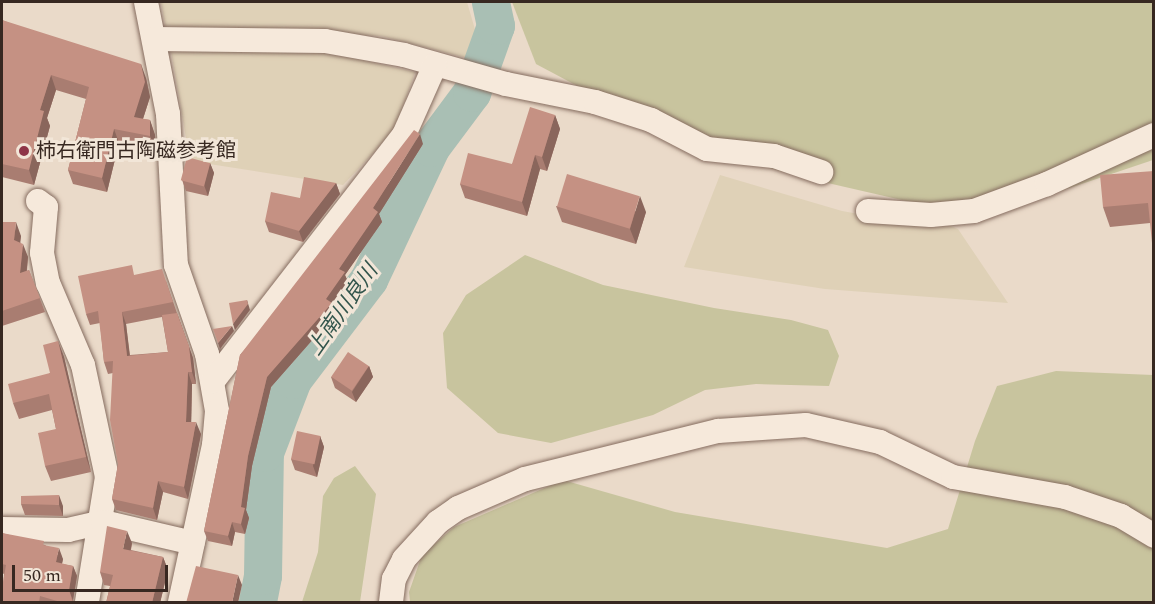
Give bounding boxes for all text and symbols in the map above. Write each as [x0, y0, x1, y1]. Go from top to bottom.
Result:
place label: 柿右衛門古陶磁参考館 [36, 139, 236, 163]
marker: 柿右衛門古陶磁参考館 [17, 144, 31, 158]
water label: 上南川良川 [303, 260, 383, 360]
scale bar [15, 553, 171, 591]
text: 50 m [23, 562, 61, 589]

